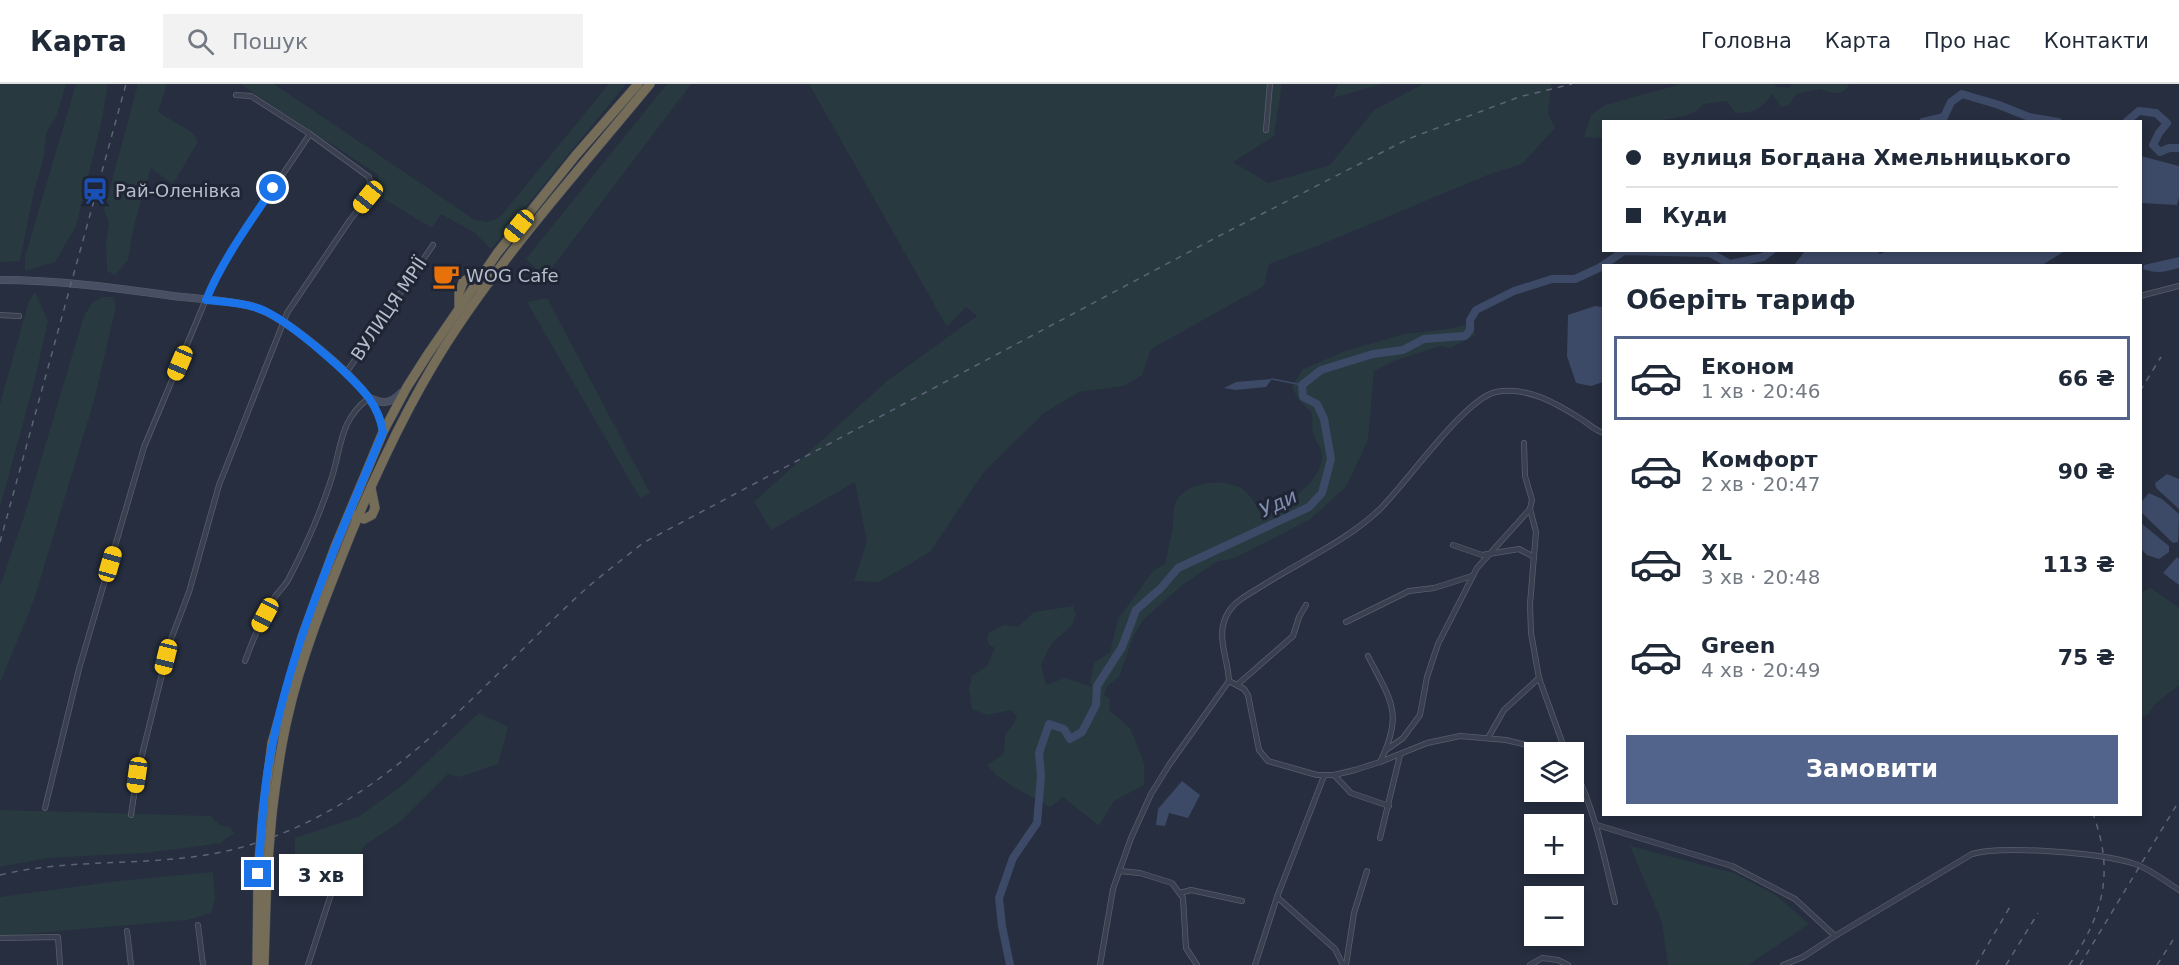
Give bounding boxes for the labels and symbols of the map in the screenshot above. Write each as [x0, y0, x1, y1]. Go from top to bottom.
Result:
route start [259, 174, 286, 201]
station icon: Рай-Оленівка [80, 176, 110, 206]
car [350, 177, 386, 217]
place label: Рай-Оленівка [115, 180, 241, 201]
car [501, 206, 537, 246]
street label: ВУЛИЦЯ МРІЇ [346, 253, 431, 364]
cafe icon: WOG Cafe [431, 261, 461, 291]
place label: WOG Cafe [466, 265, 559, 286]
car [165, 343, 195, 383]
water label: Уди [1255, 484, 1301, 522]
car [96, 544, 124, 584]
car [249, 595, 281, 635]
car [153, 637, 179, 677]
car [126, 756, 148, 794]
callout: 3 хв [279, 853, 363, 895]
route end [244, 860, 271, 887]

